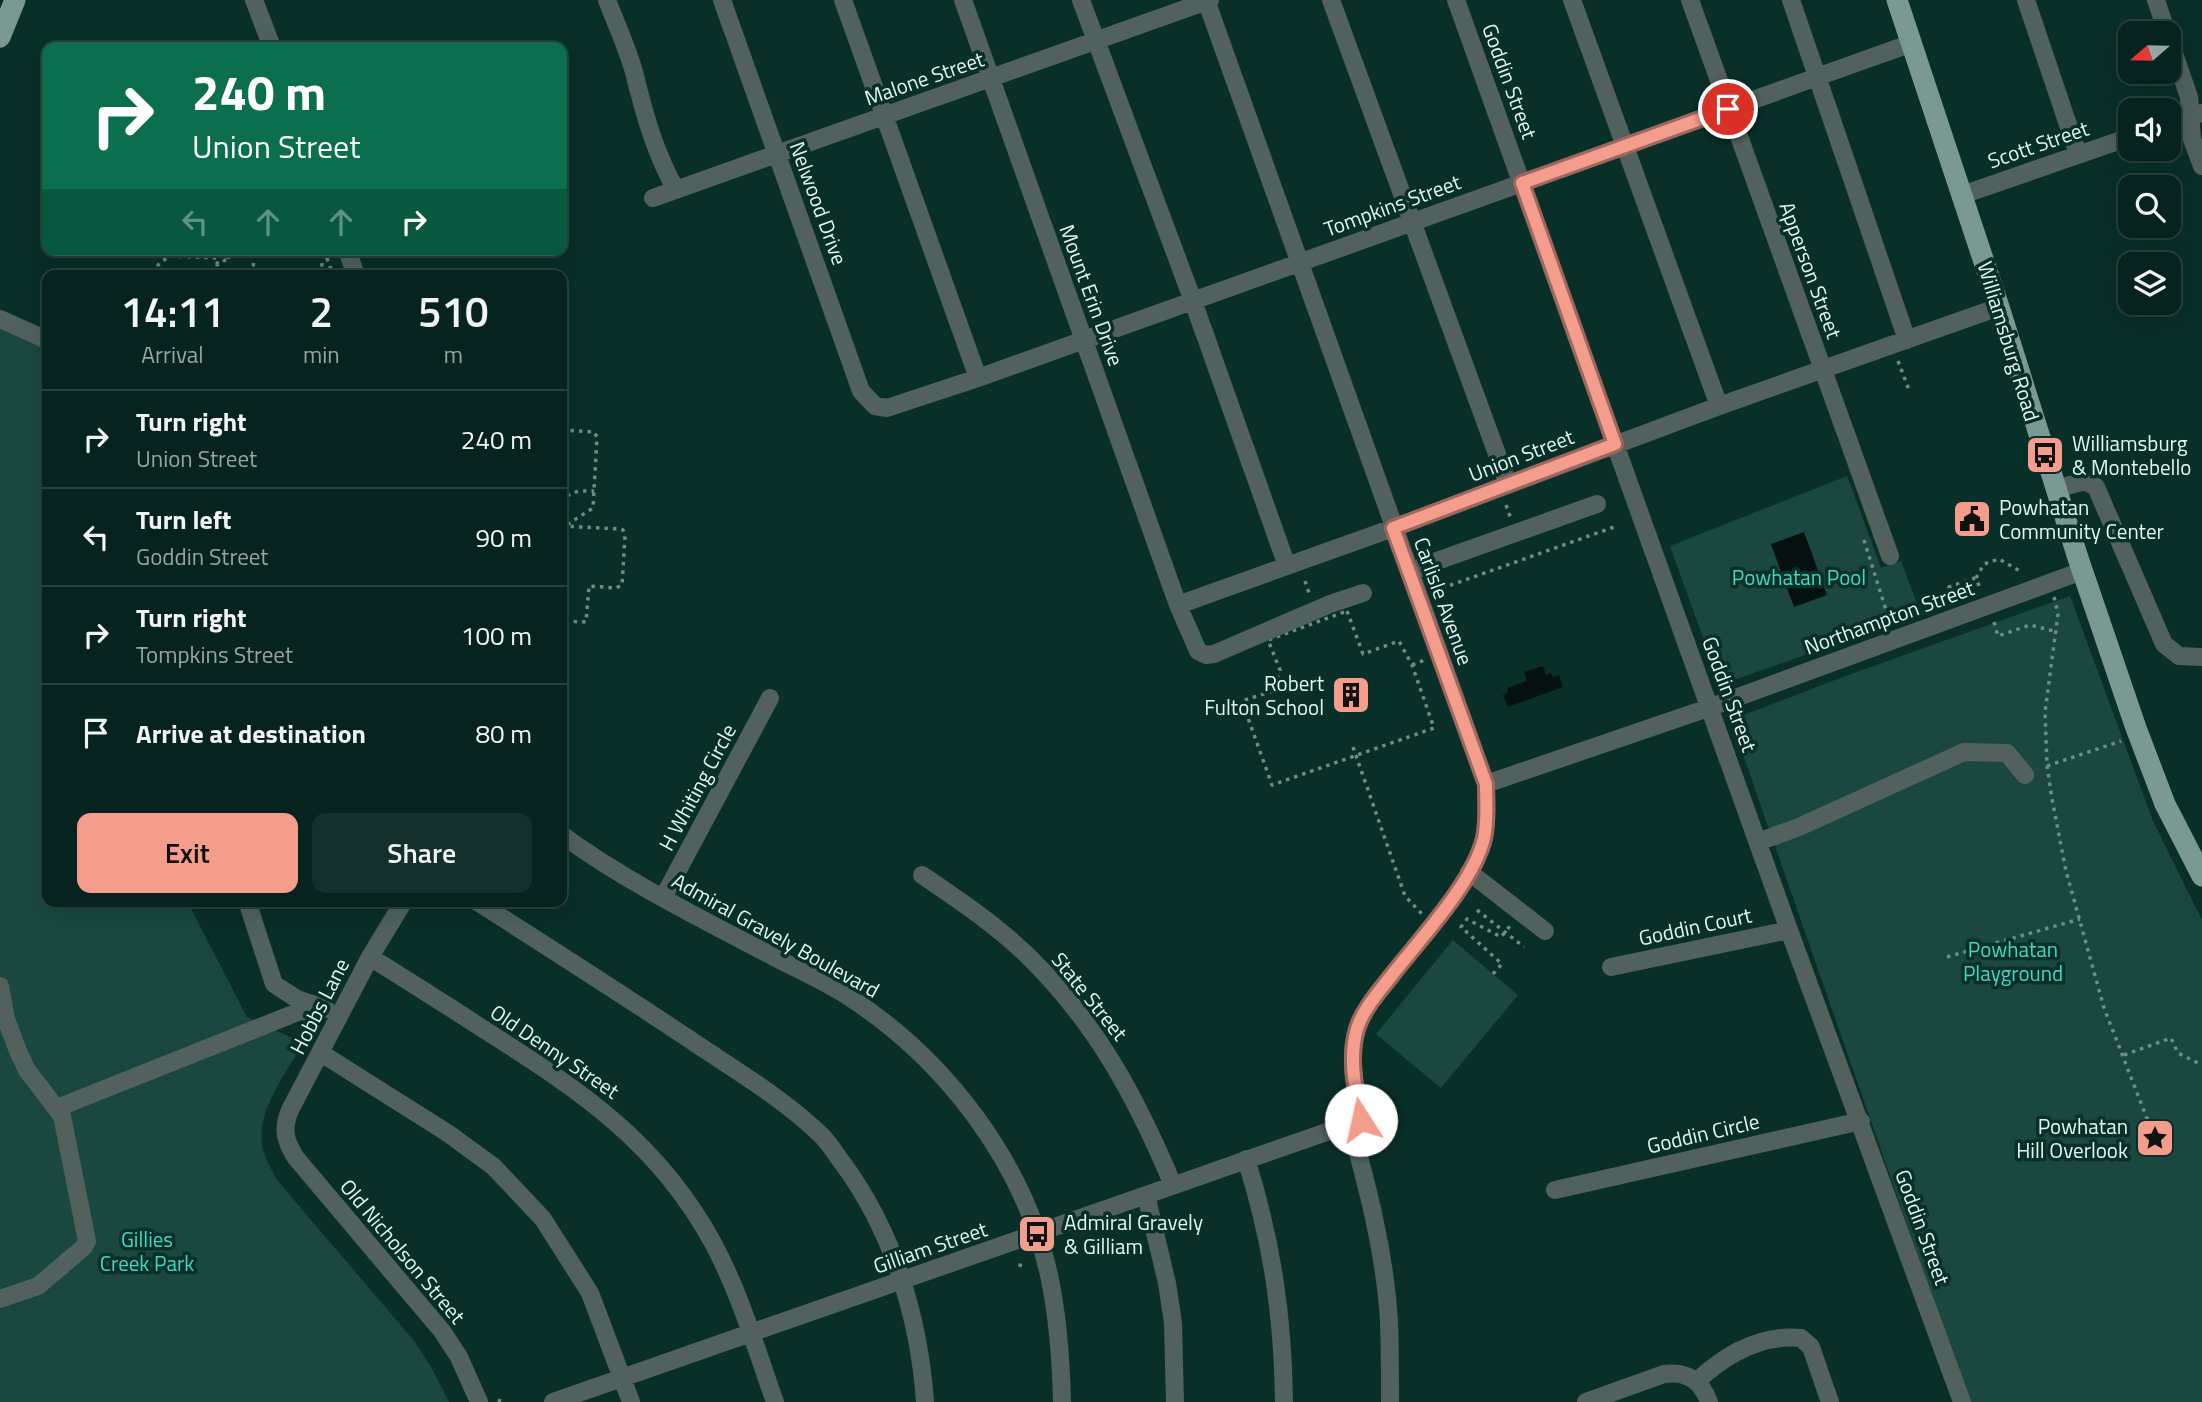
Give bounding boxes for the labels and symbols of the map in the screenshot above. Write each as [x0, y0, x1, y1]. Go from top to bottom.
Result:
street label: Goddin Street [1474, 19, 1546, 144]
north arrow [2118, 21, 2180, 84]
street label: Malone Street [860, 42, 989, 113]
pin [1698, 79, 1758, 139]
street label: Scott Street [1983, 112, 2093, 176]
street label: Nelwood Drive [782, 137, 856, 269]
street label: Tompkins Street [1319, 165, 1465, 245]
street label: Apperson Street [1771, 197, 1851, 343]
street label: Mount Erin Drive [1052, 220, 1132, 370]
street label: Williamsburg Road [1969, 257, 2049, 425]
street label: Union Street [1464, 420, 1579, 490]
place label: Williamsburg & Montebello [2072, 427, 2191, 483]
bus stop icon: Williamsburg & Montebello [2024, 434, 2066, 476]
place label: Powhatan Community Center [1999, 491, 2164, 547]
public building icon: Powhatan Community Center [1951, 498, 1993, 540]
street label: Carlisle Avenue [1406, 532, 1482, 670]
park label: Powhatan Pool [1732, 561, 1866, 593]
street label: Northampton Street [1800, 571, 1979, 663]
street label: Goddin Street [1694, 632, 1766, 757]
place label: Robert Fulton School [1204, 667, 1325, 723]
building icon: Robert Fulton School [1330, 674, 1372, 716]
street label: H Whiting Circle [650, 718, 744, 856]
street label: Admiral Gravely Boulevard [666, 865, 886, 1005]
street label: Goddin Court [1636, 898, 1755, 954]
park label: Powhatan Playground [1963, 933, 2063, 989]
street label: State Street [1044, 945, 1136, 1048]
street label: Hobbs Lane [281, 952, 357, 1060]
street label: Old Denny Street [484, 996, 627, 1107]
position arrow [1324, 1083, 1398, 1157]
street label: Goddin Circle [1644, 1105, 1762, 1161]
place label: Powhatan Hill Overlook [2016, 1110, 2128, 1166]
place icon: Powhatan Hill Overlook [2134, 1117, 2176, 1159]
street label: Goddin Street [1887, 1165, 1959, 1290]
street label: Old Nicholson Street [333, 1172, 474, 1331]
place label: Admiral Gravely & Gilliam [1064, 1206, 1203, 1262]
street label: Gilliam Street [869, 1212, 992, 1281]
bus stop icon: Admiral Gravely & Gilliam [1016, 1213, 1058, 1255]
park label: Gillies Creek Park [100, 1223, 194, 1279]

